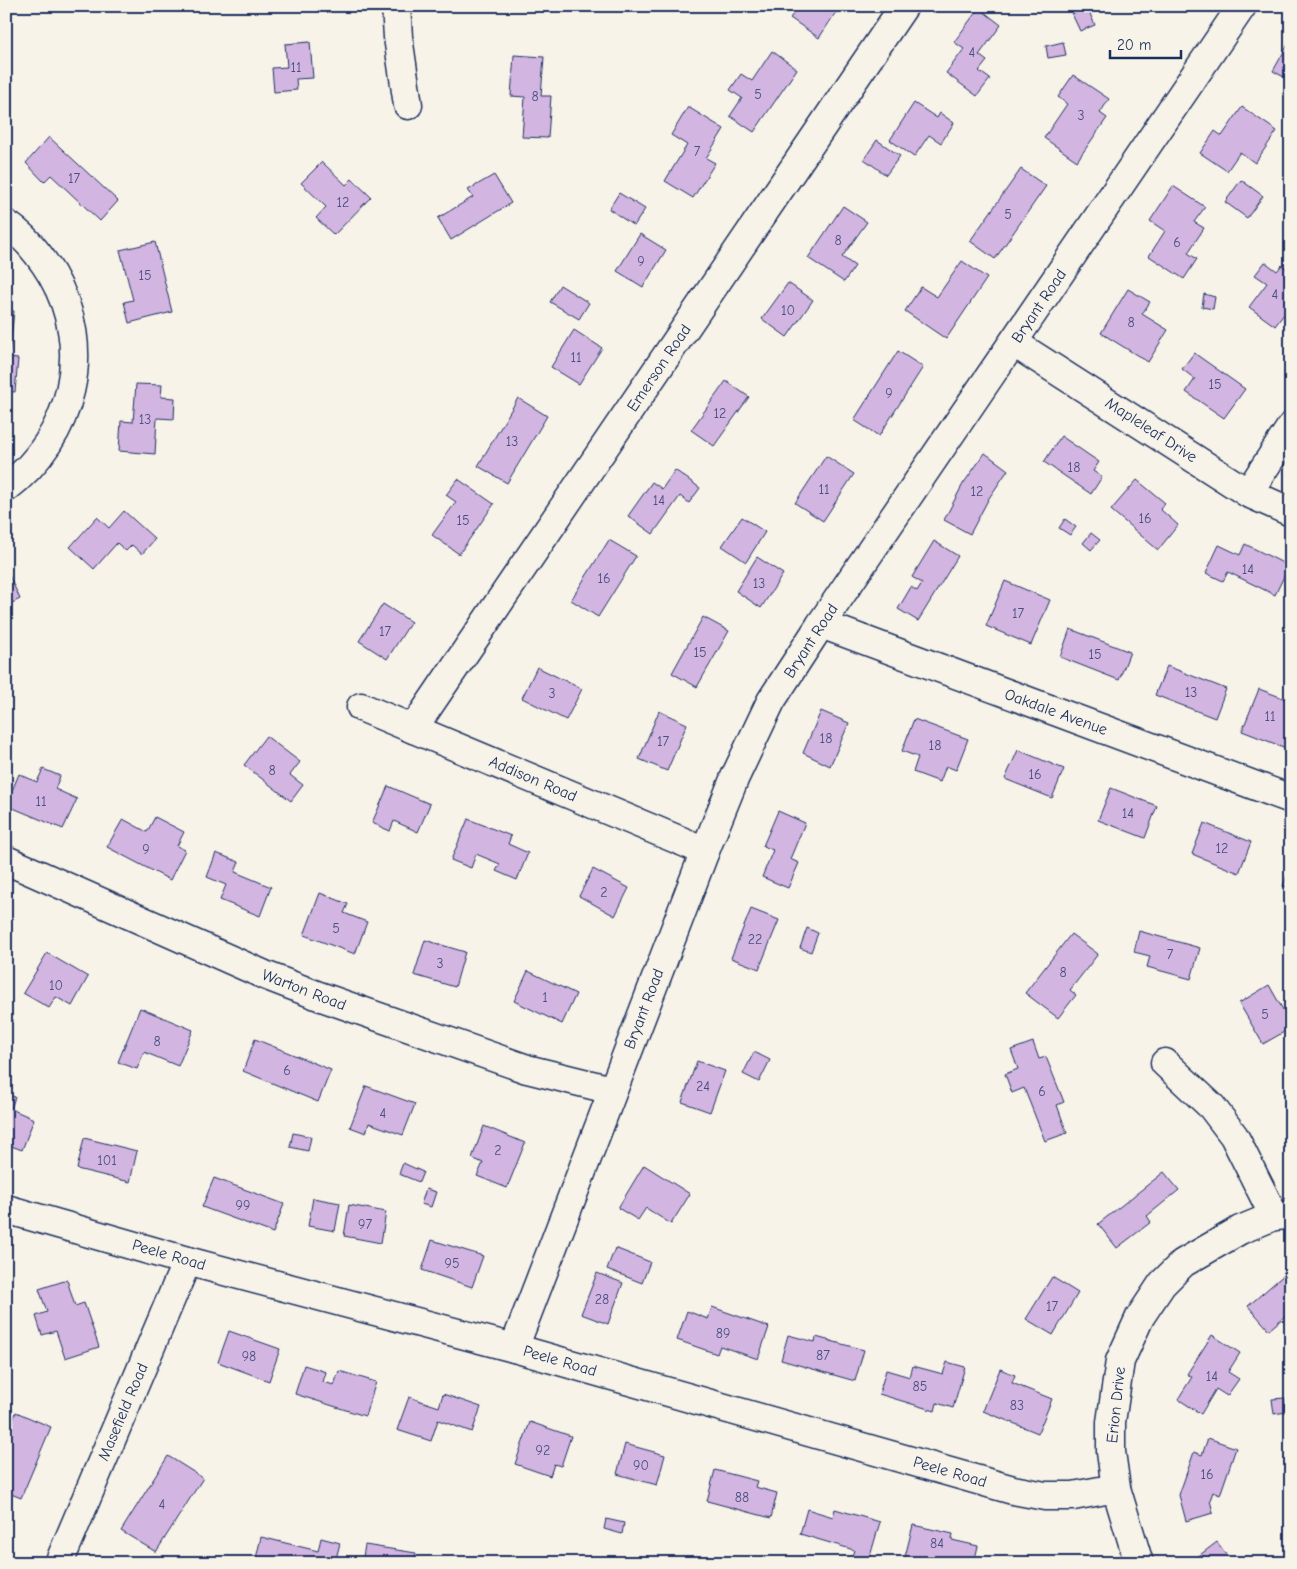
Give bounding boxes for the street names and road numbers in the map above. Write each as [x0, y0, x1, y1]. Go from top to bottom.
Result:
street label: Bryant Road [1008, 266, 1070, 346]
street label: Emerson Road [623, 321, 695, 415]
street label: Mapleleaf Drive [1102, 394, 1200, 466]
street label: Bryant Road [780, 601, 842, 681]
street label: Oakdale Avenue [1002, 685, 1110, 739]
street label: Addison Road [486, 752, 580, 806]
street label: Warton Road [259, 966, 349, 1014]
street label: Bryant Road [620, 966, 668, 1052]
street label: Peele Road [130, 1236, 208, 1274]
street label: Peele Road [521, 1342, 599, 1380]
street label: Masefield Road [94, 1360, 152, 1464]
street label: Erion Drive [1103, 1366, 1129, 1444]
street label: Peele Road [911, 1453, 989, 1491]

